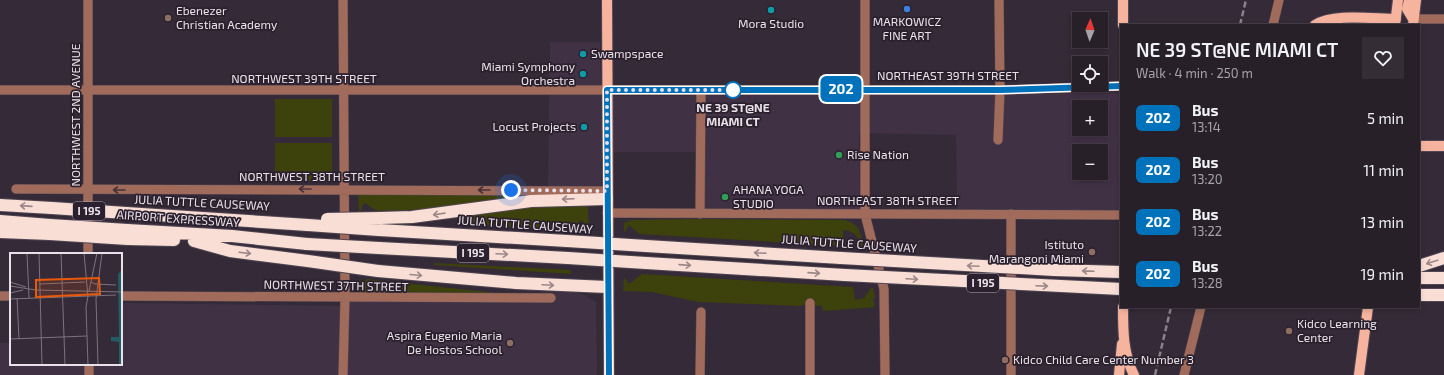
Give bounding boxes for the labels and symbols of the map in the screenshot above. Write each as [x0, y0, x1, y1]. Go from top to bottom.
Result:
place label: Ebenezer Christian Academy [176, 3, 278, 31]
marker: MARKOWICZ FINE ART [902, 4, 912, 14]
marker: Mora Studio [766, 5, 776, 15]
north arrow [1072, 12, 1108, 48]
marker: Ebenezer Christian Academy [163, 13, 173, 23]
place label: MARKOWICZ FINE ART [873, 14, 941, 42]
place label: Mora Studio [738, 16, 804, 30]
street label: NORTHWEST 2ND AVENUE [68, 43, 82, 186]
place label: Swampspace [591, 46, 663, 60]
marker: Swampspace [578, 49, 588, 59]
place label: Miami Symphony Orchestra [481, 59, 576, 87]
street label: NORTHEAST 39TH STREET [877, 68, 1019, 82]
marker: Miami Symphony Orchestra [578, 69, 588, 79]
street label: NORTHWEST 39TH STREET [231, 71, 377, 85]
line badge: 202 [818, 76, 864, 102]
marker: NE 39 ST@NE MIAMI CT [724, 81, 742, 99]
place label: NE 39 ST@NE MIAMI CT [696, 100, 770, 128]
place label: Locust Projects [492, 119, 576, 134]
marker: Locust Projects [579, 122, 589, 132]
place label: Rise Nation [847, 147, 909, 161]
marker: Rise Nation [834, 150, 844, 160]
street label: NORTHWEST 38TH STREET [239, 169, 385, 183]
your location [501, 180, 521, 200]
place label: AHANA YOGA STUDIO [733, 182, 804, 210]
one-way arrow [299, 185, 312, 193]
one-way arrow [113, 186, 126, 194]
one-way arrow [478, 186, 491, 194]
street label: JULIA TUTTLE CAUSEWAY [134, 191, 270, 213]
marker: AHANA YOGA STUDIO [720, 192, 730, 202]
street label: NORTHEAST 38TH STREET [817, 193, 959, 207]
one-way arrow [562, 196, 575, 203]
road number: I 195 [73, 202, 105, 220]
one-way arrow [20, 203, 33, 210]
street label: AIRPORT EXPRESSWAY [116, 207, 240, 229]
one-way arrow [433, 210, 446, 217]
street label: JULIA TUTTLE CAUSEWAY [457, 212, 594, 236]
street label: JULIA TUTTLE CAUSEWAY [781, 231, 918, 255]
place label: Istituto Marangoni Miami [989, 237, 1084, 265]
road number: I 195 [457, 244, 489, 262]
marker: Istituto Marangoni Miami [1087, 247, 1097, 257]
one-way arrow [238, 249, 251, 257]
one-way arrow [754, 249, 767, 256]
one-way arrow [495, 251, 508, 258]
inset map [10, 253, 122, 365]
one-way arrow [1425, 259, 1438, 266]
one-way arrow [678, 261, 691, 269]
one-way arrow [967, 262, 980, 269]
one-way arrow [1082, 267, 1095, 275]
one-way arrow [807, 269, 820, 277]
one-way arrow [409, 271, 422, 278]
road number: I 195 [967, 274, 999, 292]
one-way arrow [905, 275, 918, 282]
street label: NORTHWEST 37TH STREET [263, 277, 409, 293]
one-way arrow [541, 281, 554, 288]
one-way arrow [1035, 282, 1048, 289]
place label: Kidco Learning Center [1297, 316, 1377, 344]
marker: Kidco Learning Center [1284, 326, 1294, 336]
place label: Aspira Eugenio Maria De Hostos School [387, 328, 502, 356]
marker: Aspira Eugenio Maria De Hostos School [505, 338, 515, 348]
place label: Kidco Child Care Center Number 3 [1013, 352, 1194, 366]
marker: Kidco Child Care Center Number 3 [1000, 355, 1010, 365]

